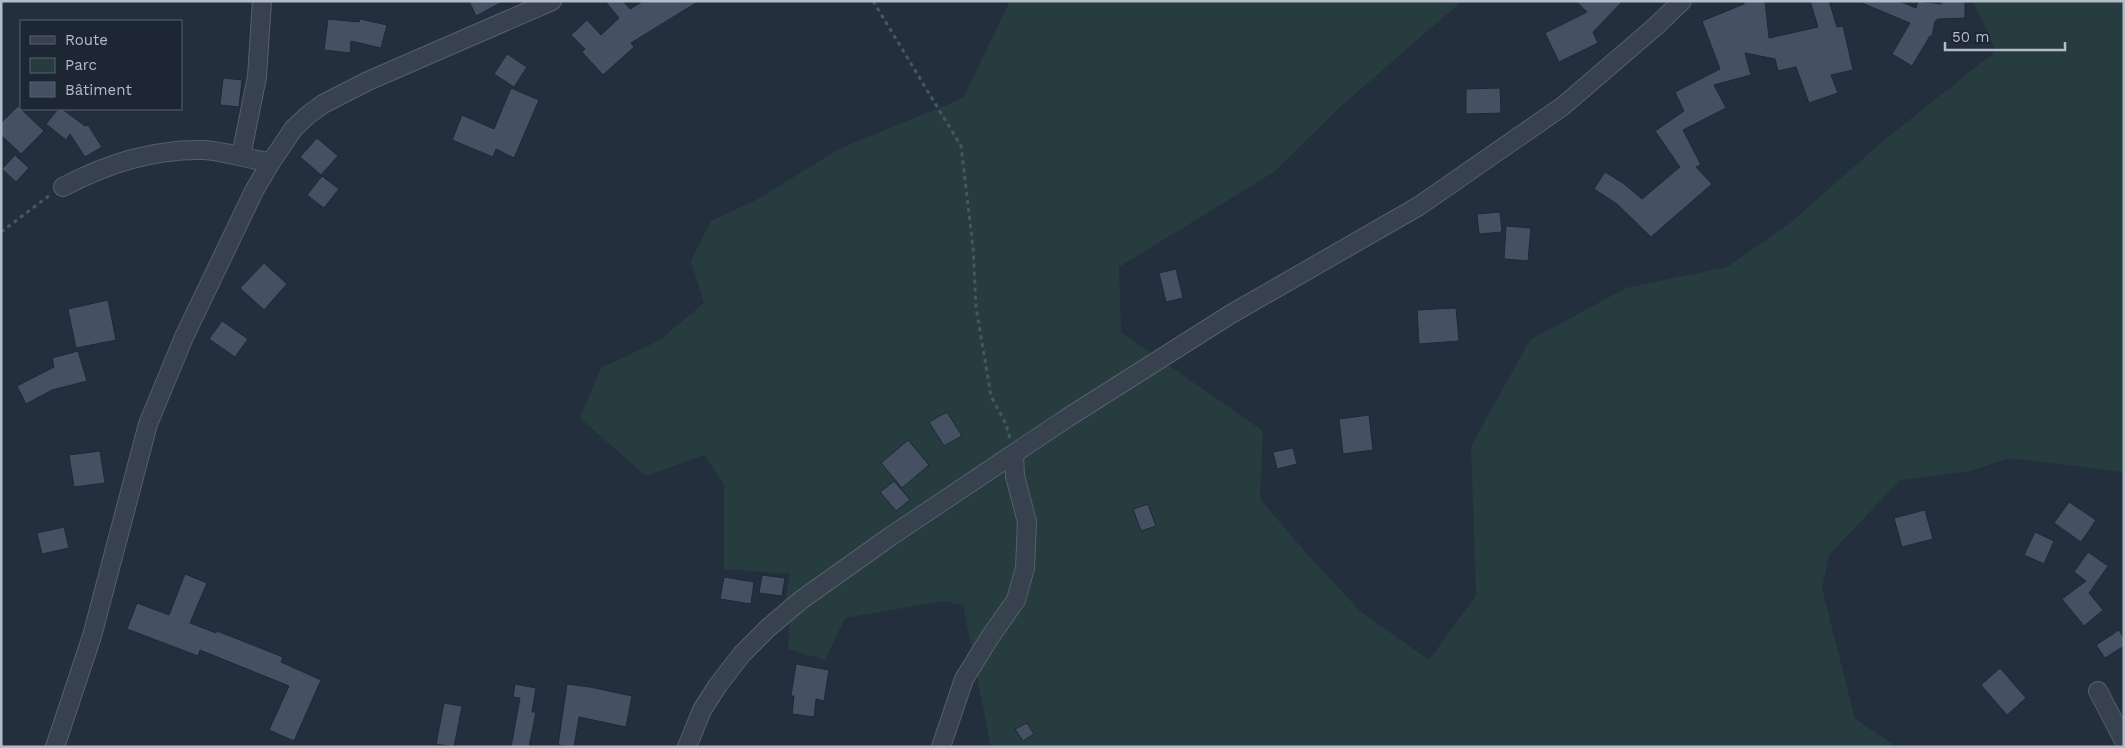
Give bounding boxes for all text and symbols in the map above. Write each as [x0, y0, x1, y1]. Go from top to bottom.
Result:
legend [20, 20, 182, 110]
scale bar [1945, 20, 2065, 52]
text: 50 m [1952, 28, 1989, 46]
text: Route [65, 31, 108, 49]
text: Parc [65, 56, 97, 74]
text: Bâtiment [65, 81, 132, 99]

